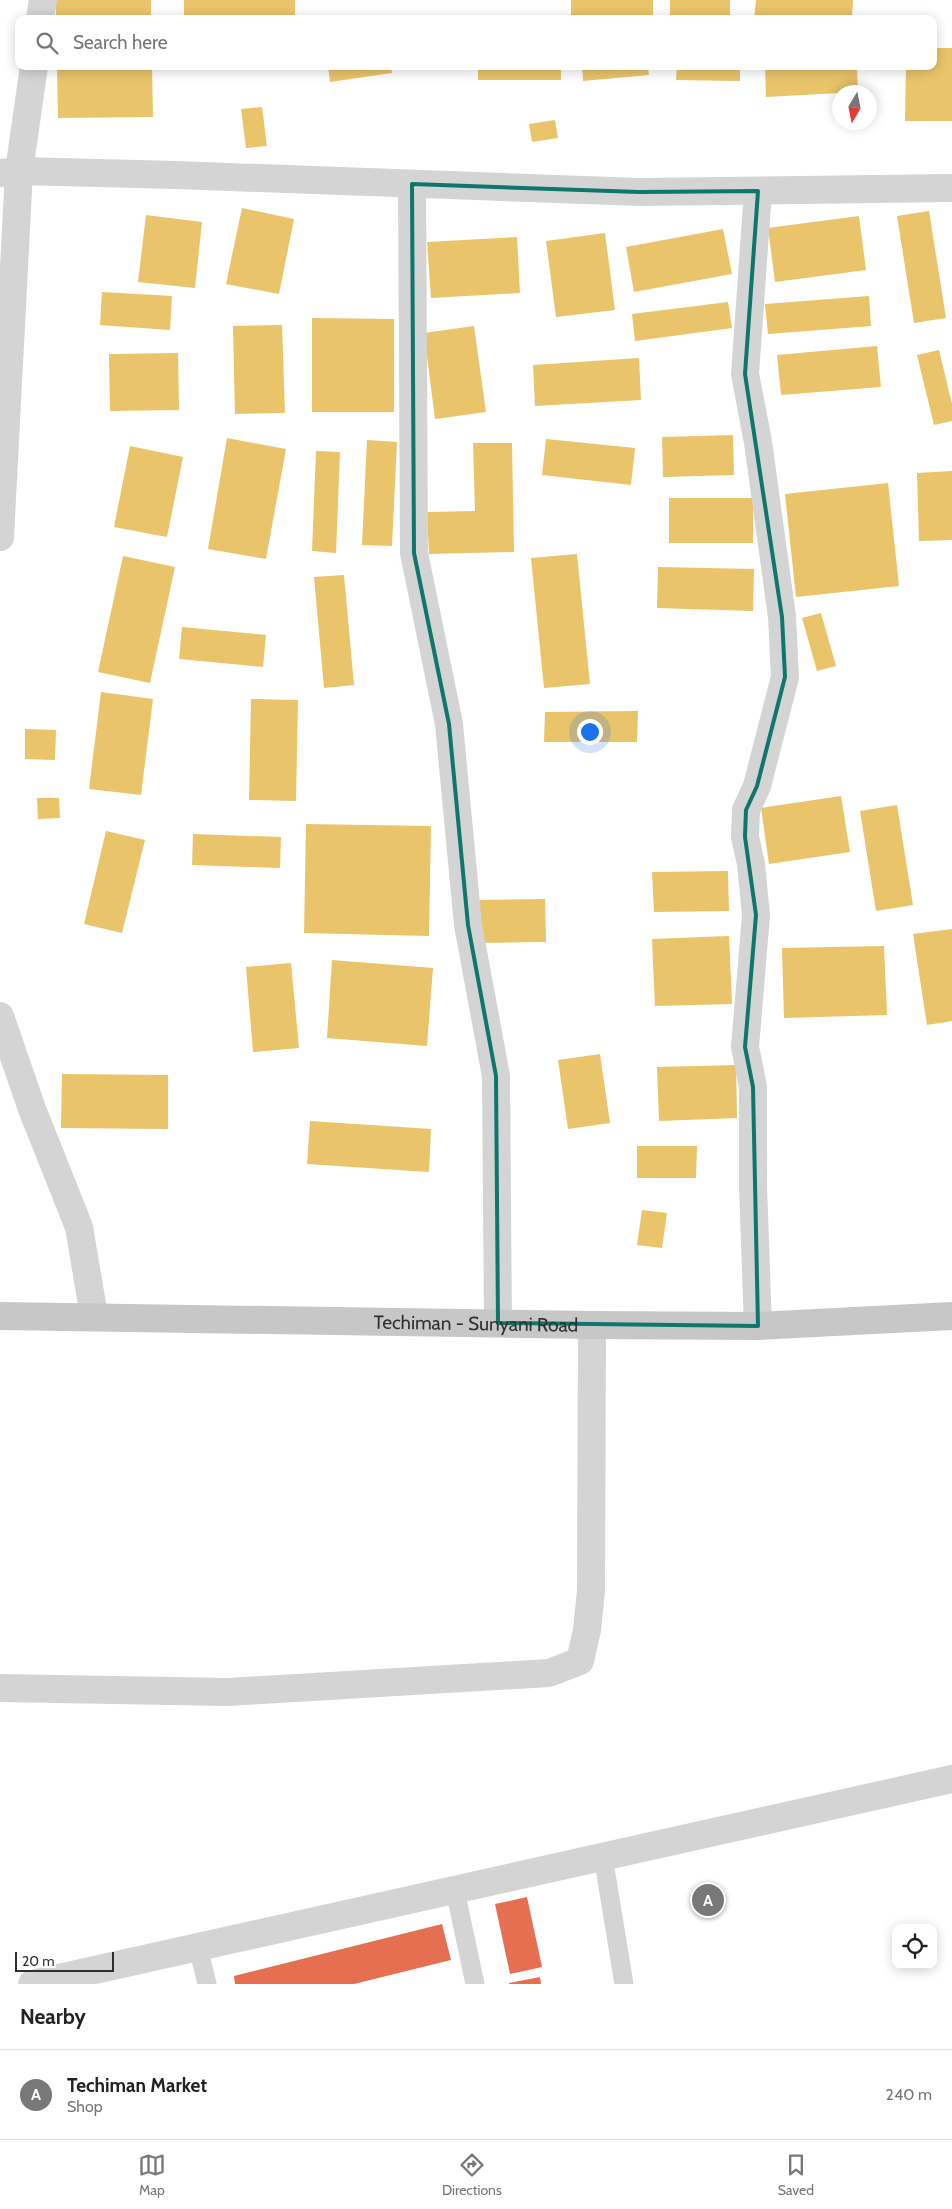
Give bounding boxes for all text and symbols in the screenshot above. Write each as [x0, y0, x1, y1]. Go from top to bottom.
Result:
search box [15, 15, 937, 70]
icon: search [33, 29, 61, 57]
text: Search here [73, 31, 167, 54]
north arrow [832, 85, 877, 130]
your location [577, 719, 603, 745]
street label: Techiman - Sunyani Road [374, 1310, 578, 1336]
pin: A [692, 1881, 724, 1919]
map controls [892, 1924, 937, 1969]
button: locate [892, 1924, 937, 1969]
scale bar [15, 1949, 114, 1972]
text: 20 m [22, 1952, 55, 1970]
text: Nearby [20, 2004, 86, 2029]
text: Techiman Market [67, 2074, 207, 2097]
text: A [31, 2085, 41, 2104]
text: 240 m [886, 2085, 932, 2104]
text: Shop [67, 2097, 103, 2116]
tab: Map [138, 2151, 166, 2199]
tab: Directions [442, 2151, 502, 2199]
tab: Saved [778, 2151, 814, 2199]

